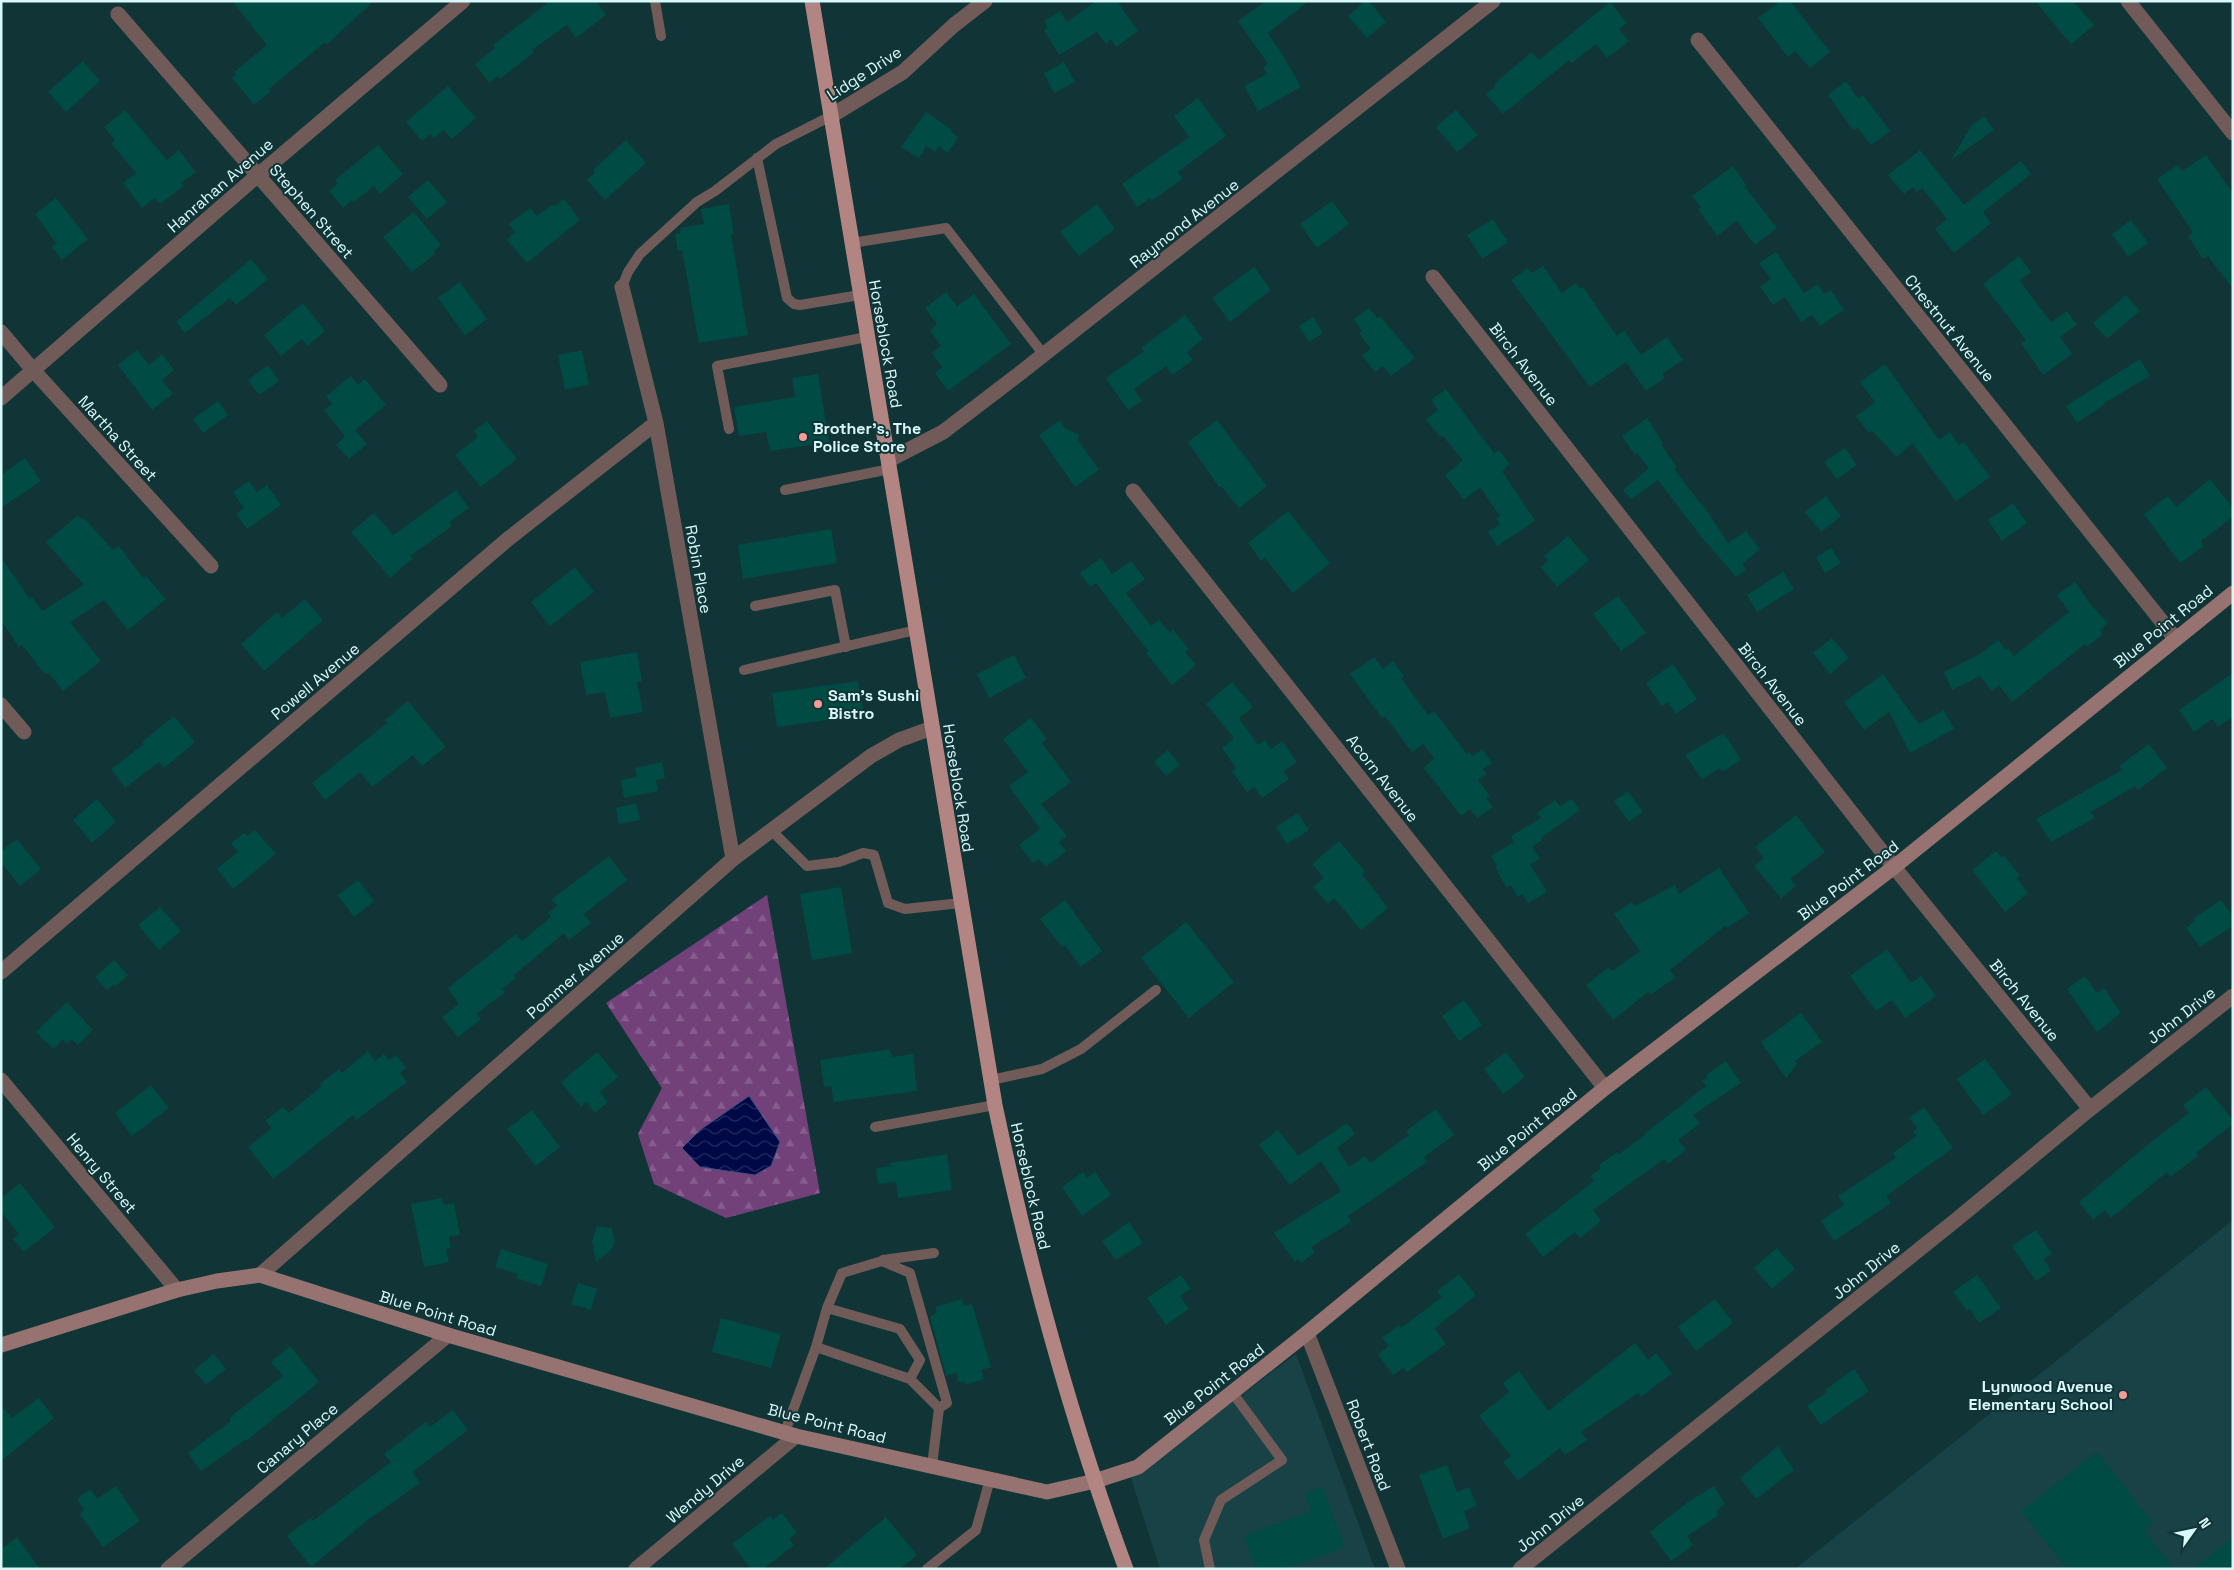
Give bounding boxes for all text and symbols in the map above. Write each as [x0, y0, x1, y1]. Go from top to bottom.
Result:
street label: Lidge Drive [823, 41, 906, 105]
street label: Hanrahan Avenue [163, 134, 278, 237]
street label: Stephen Street [265, 160, 359, 263]
street label: Raymond Avenue [1125, 174, 1243, 273]
street label: Chestnut Avenue [1900, 270, 1999, 386]
street label: Horseblock Road [864, 278, 907, 410]
street label: Birch Avenue [1485, 318, 1563, 410]
street label: Martha Street [74, 391, 162, 486]
place label: Brother's, The Police Store [813, 418, 921, 457]
marker: Brother's, The Police Store [797, 431, 809, 443]
street label: Robin Place [680, 523, 717, 615]
street label: Blue Point Road [2110, 580, 2217, 673]
street label: Powell Avenue [267, 638, 364, 725]
street label: Birch Avenue [1734, 638, 1812, 730]
place label: Sam's Sushi Bistro [828, 685, 919, 724]
marker: Sam's Sushi Bistro [812, 698, 824, 710]
street label: Horseblock Road [938, 722, 979, 854]
street label: Acorn Avenue [1342, 730, 1423, 826]
street label: Blue Point Road [1794, 835, 1903, 925]
street label: Pommer Avenue [522, 927, 629, 1024]
street label: Birch Avenue [1985, 955, 2064, 1046]
street label: John Drive [2143, 982, 2220, 1049]
street label: Blue Point Road [1474, 1083, 1581, 1176]
street label: Horseblock Road [1006, 1120, 1055, 1252]
street label: Henry Street [62, 1129, 141, 1218]
street label: John Drive [1828, 1237, 1904, 1304]
street label: Blue Point Road [377, 1286, 499, 1341]
street label: Blue Point Road [1160, 1339, 1269, 1430]
place label: Lynwood Avenue Elementary School [1969, 1376, 2113, 1415]
marker: Lynwood Avenue Elementary School [2117, 1389, 2129, 1401]
street label: Robert Road [1341, 1396, 1396, 1494]
street label: Canary Place [252, 1398, 342, 1479]
street label: Blue Point Road [765, 1399, 888, 1448]
street label: Wendy Drive [662, 1451, 749, 1528]
street label: John Drive [1512, 1490, 1588, 1557]
north arrow [2169, 1505, 2219, 1555]
text: N [2195, 1514, 2215, 1532]

